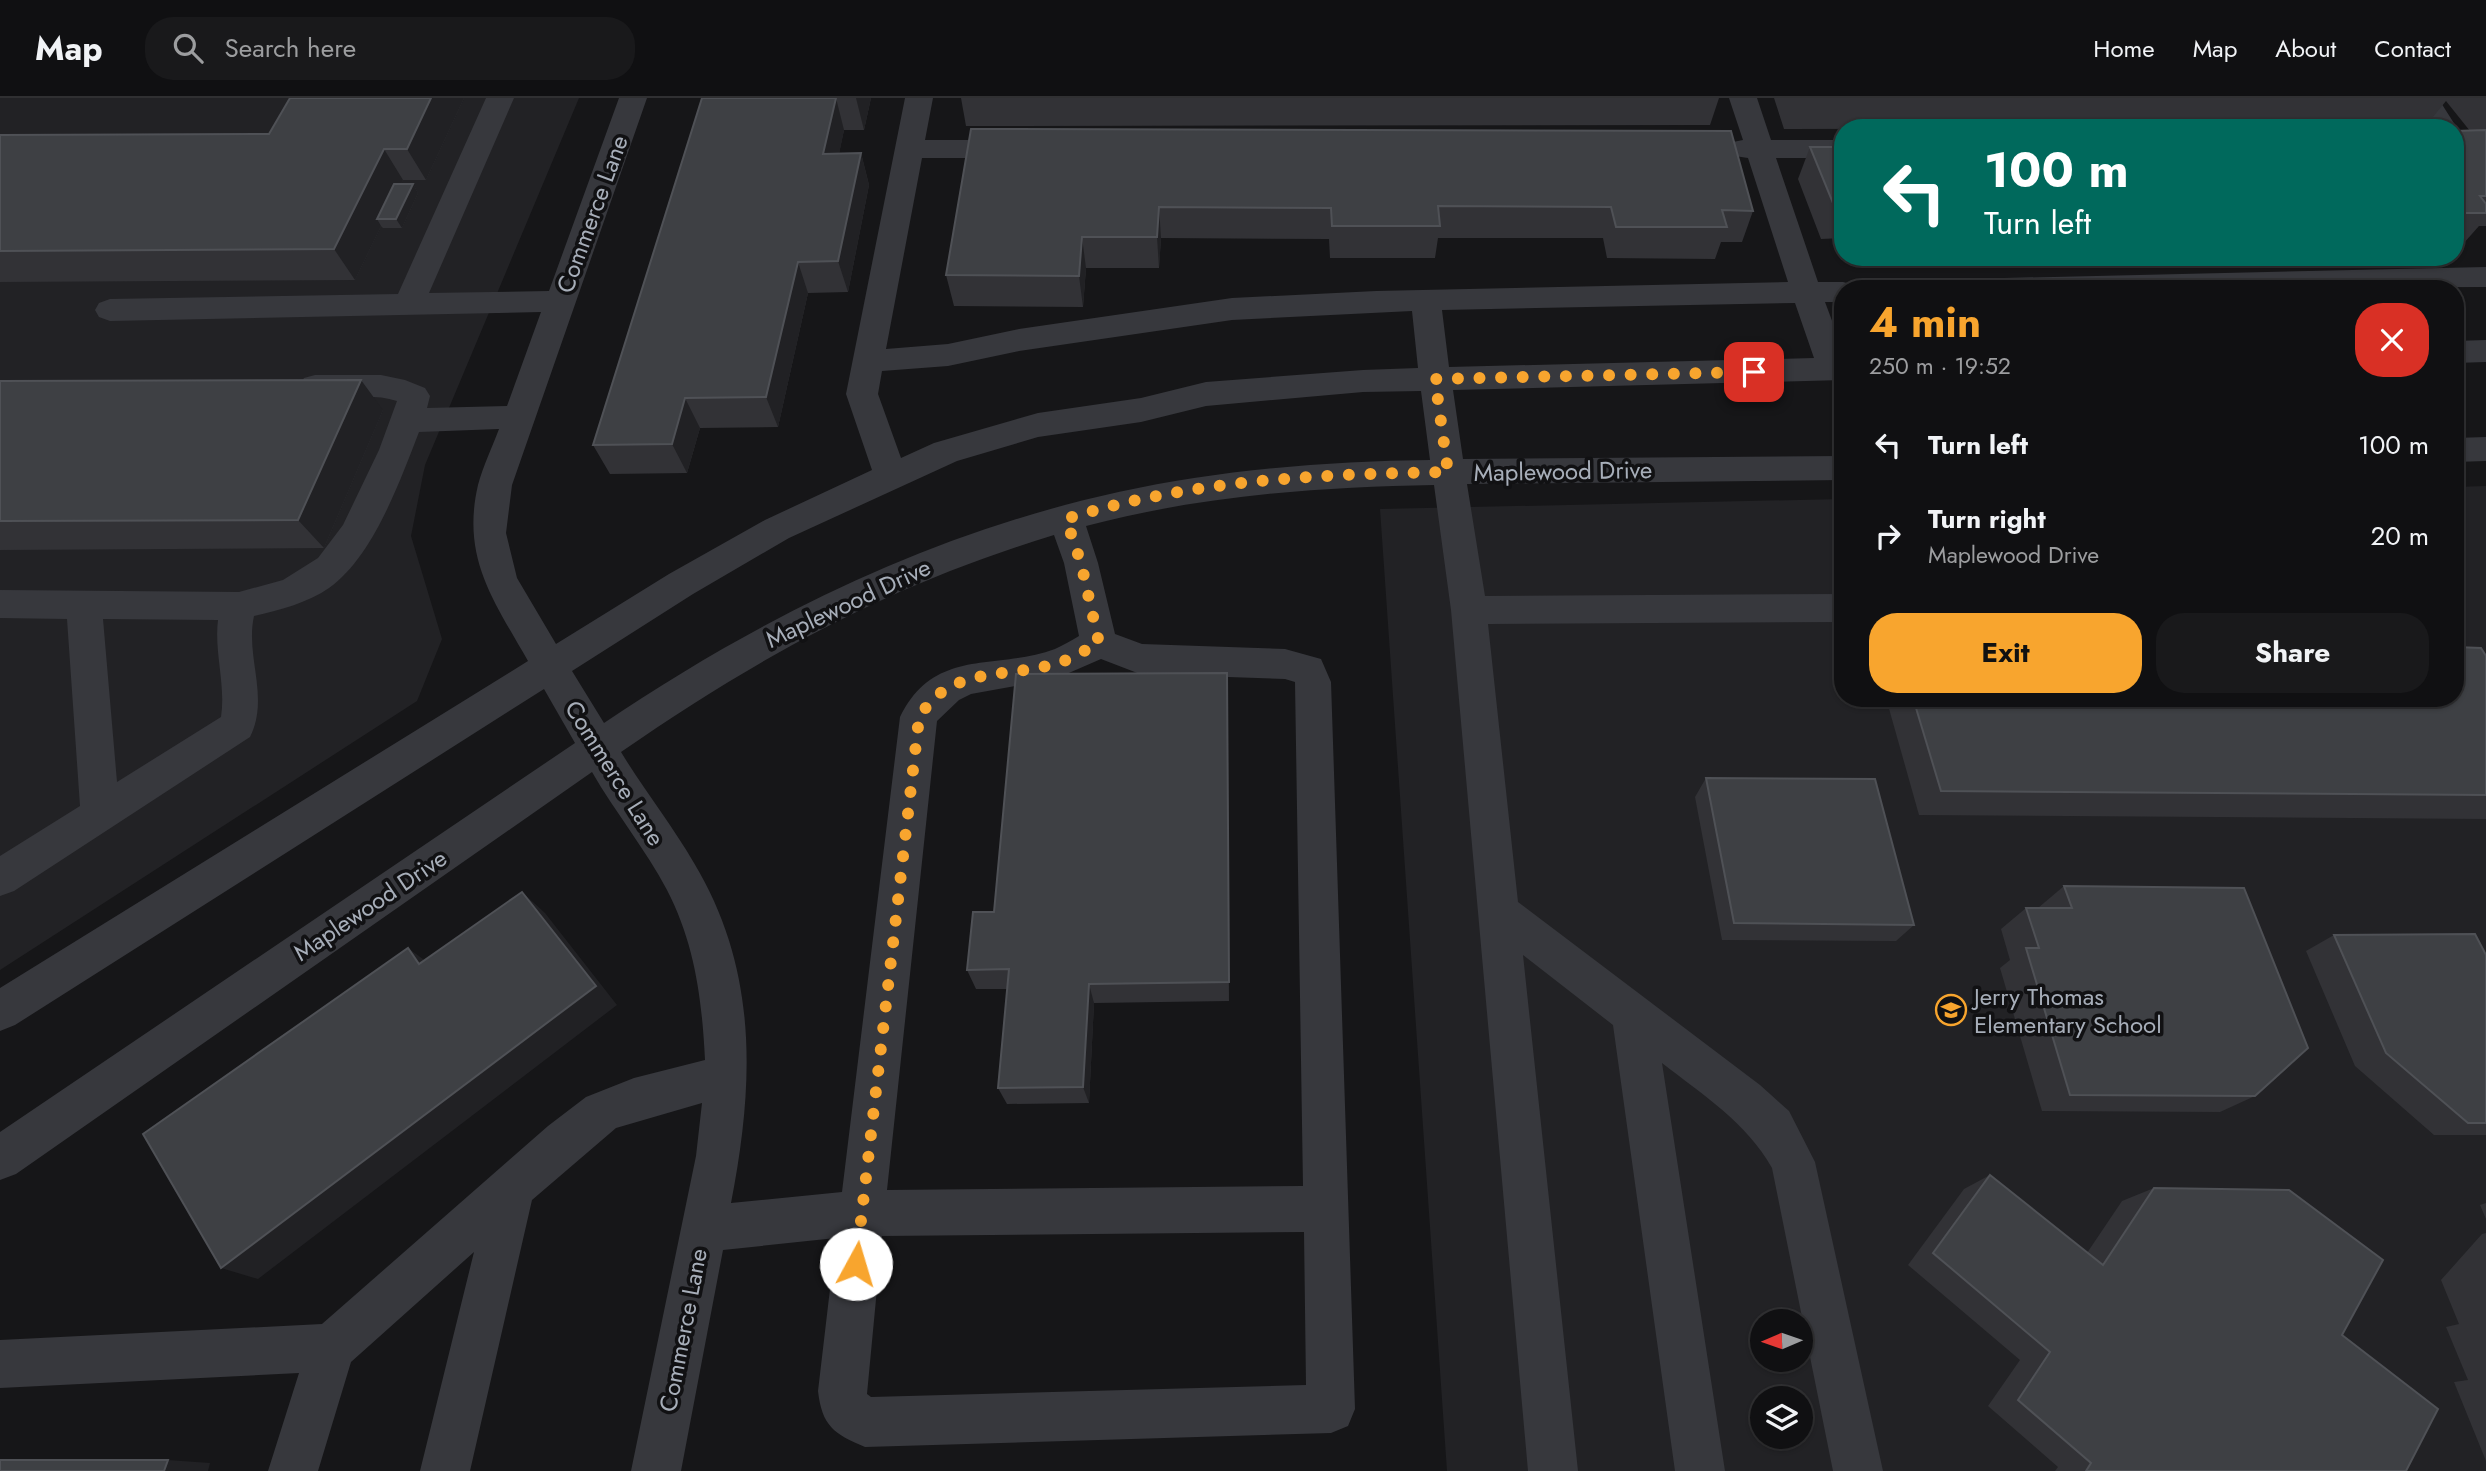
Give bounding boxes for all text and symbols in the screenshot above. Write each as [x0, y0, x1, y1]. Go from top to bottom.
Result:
search box [145, 17, 635, 80]
text: Map [35, 25, 103, 72]
icon: search [169, 29, 207, 67]
text: Search here [225, 29, 356, 67]
text: Home [2093, 31, 2155, 66]
text: Map [2193, 31, 2237, 66]
text: About [2275, 31, 2336, 66]
text: Contact [2374, 31, 2451, 66]
street label: Commerce Lane [547, 130, 637, 298]
text: 100 m [1984, 135, 2129, 205]
icon: left [1869, 147, 1960, 238]
text: Turn left [1984, 200, 2091, 246]
text: 4 min [1869, 292, 1981, 353]
button: close [2355, 303, 2429, 377]
pin [1724, 342, 1784, 402]
text: 250 m · 19:52 [1869, 349, 2011, 383]
icon: arrive [1735, 353, 1773, 391]
icon: left [1869, 426, 1907, 464]
text: Turn left [1928, 426, 2028, 464]
text: 100 m [2358, 426, 2429, 464]
street label: Maplewood Drive [1473, 452, 1653, 490]
text: Turn right [1928, 500, 2046, 538]
icon: right [1869, 517, 1907, 555]
text: 20 m [2371, 517, 2429, 555]
text: Maplewood Drive [1928, 538, 2099, 572]
street label: Maplewood Drive [760, 549, 936, 657]
button: Exit [1869, 613, 2142, 693]
button: Share [2156, 613, 2429, 693]
street label: Commerce Lane [556, 694, 674, 852]
street label: Maplewood Drive [286, 841, 454, 969]
place label: Jerry Thomas Elementary School [1971, 979, 2162, 1042]
school or university icon: Jerry Thomas Elementary School [1934, 993, 1968, 1027]
position arrow [819, 1227, 893, 1301]
street label: Commerce Lane [650, 1245, 716, 1415]
north arrow [1750, 1309, 1813, 1372]
map controls [1750, 1309, 1813, 1449]
button: layers [1750, 1386, 1813, 1449]

